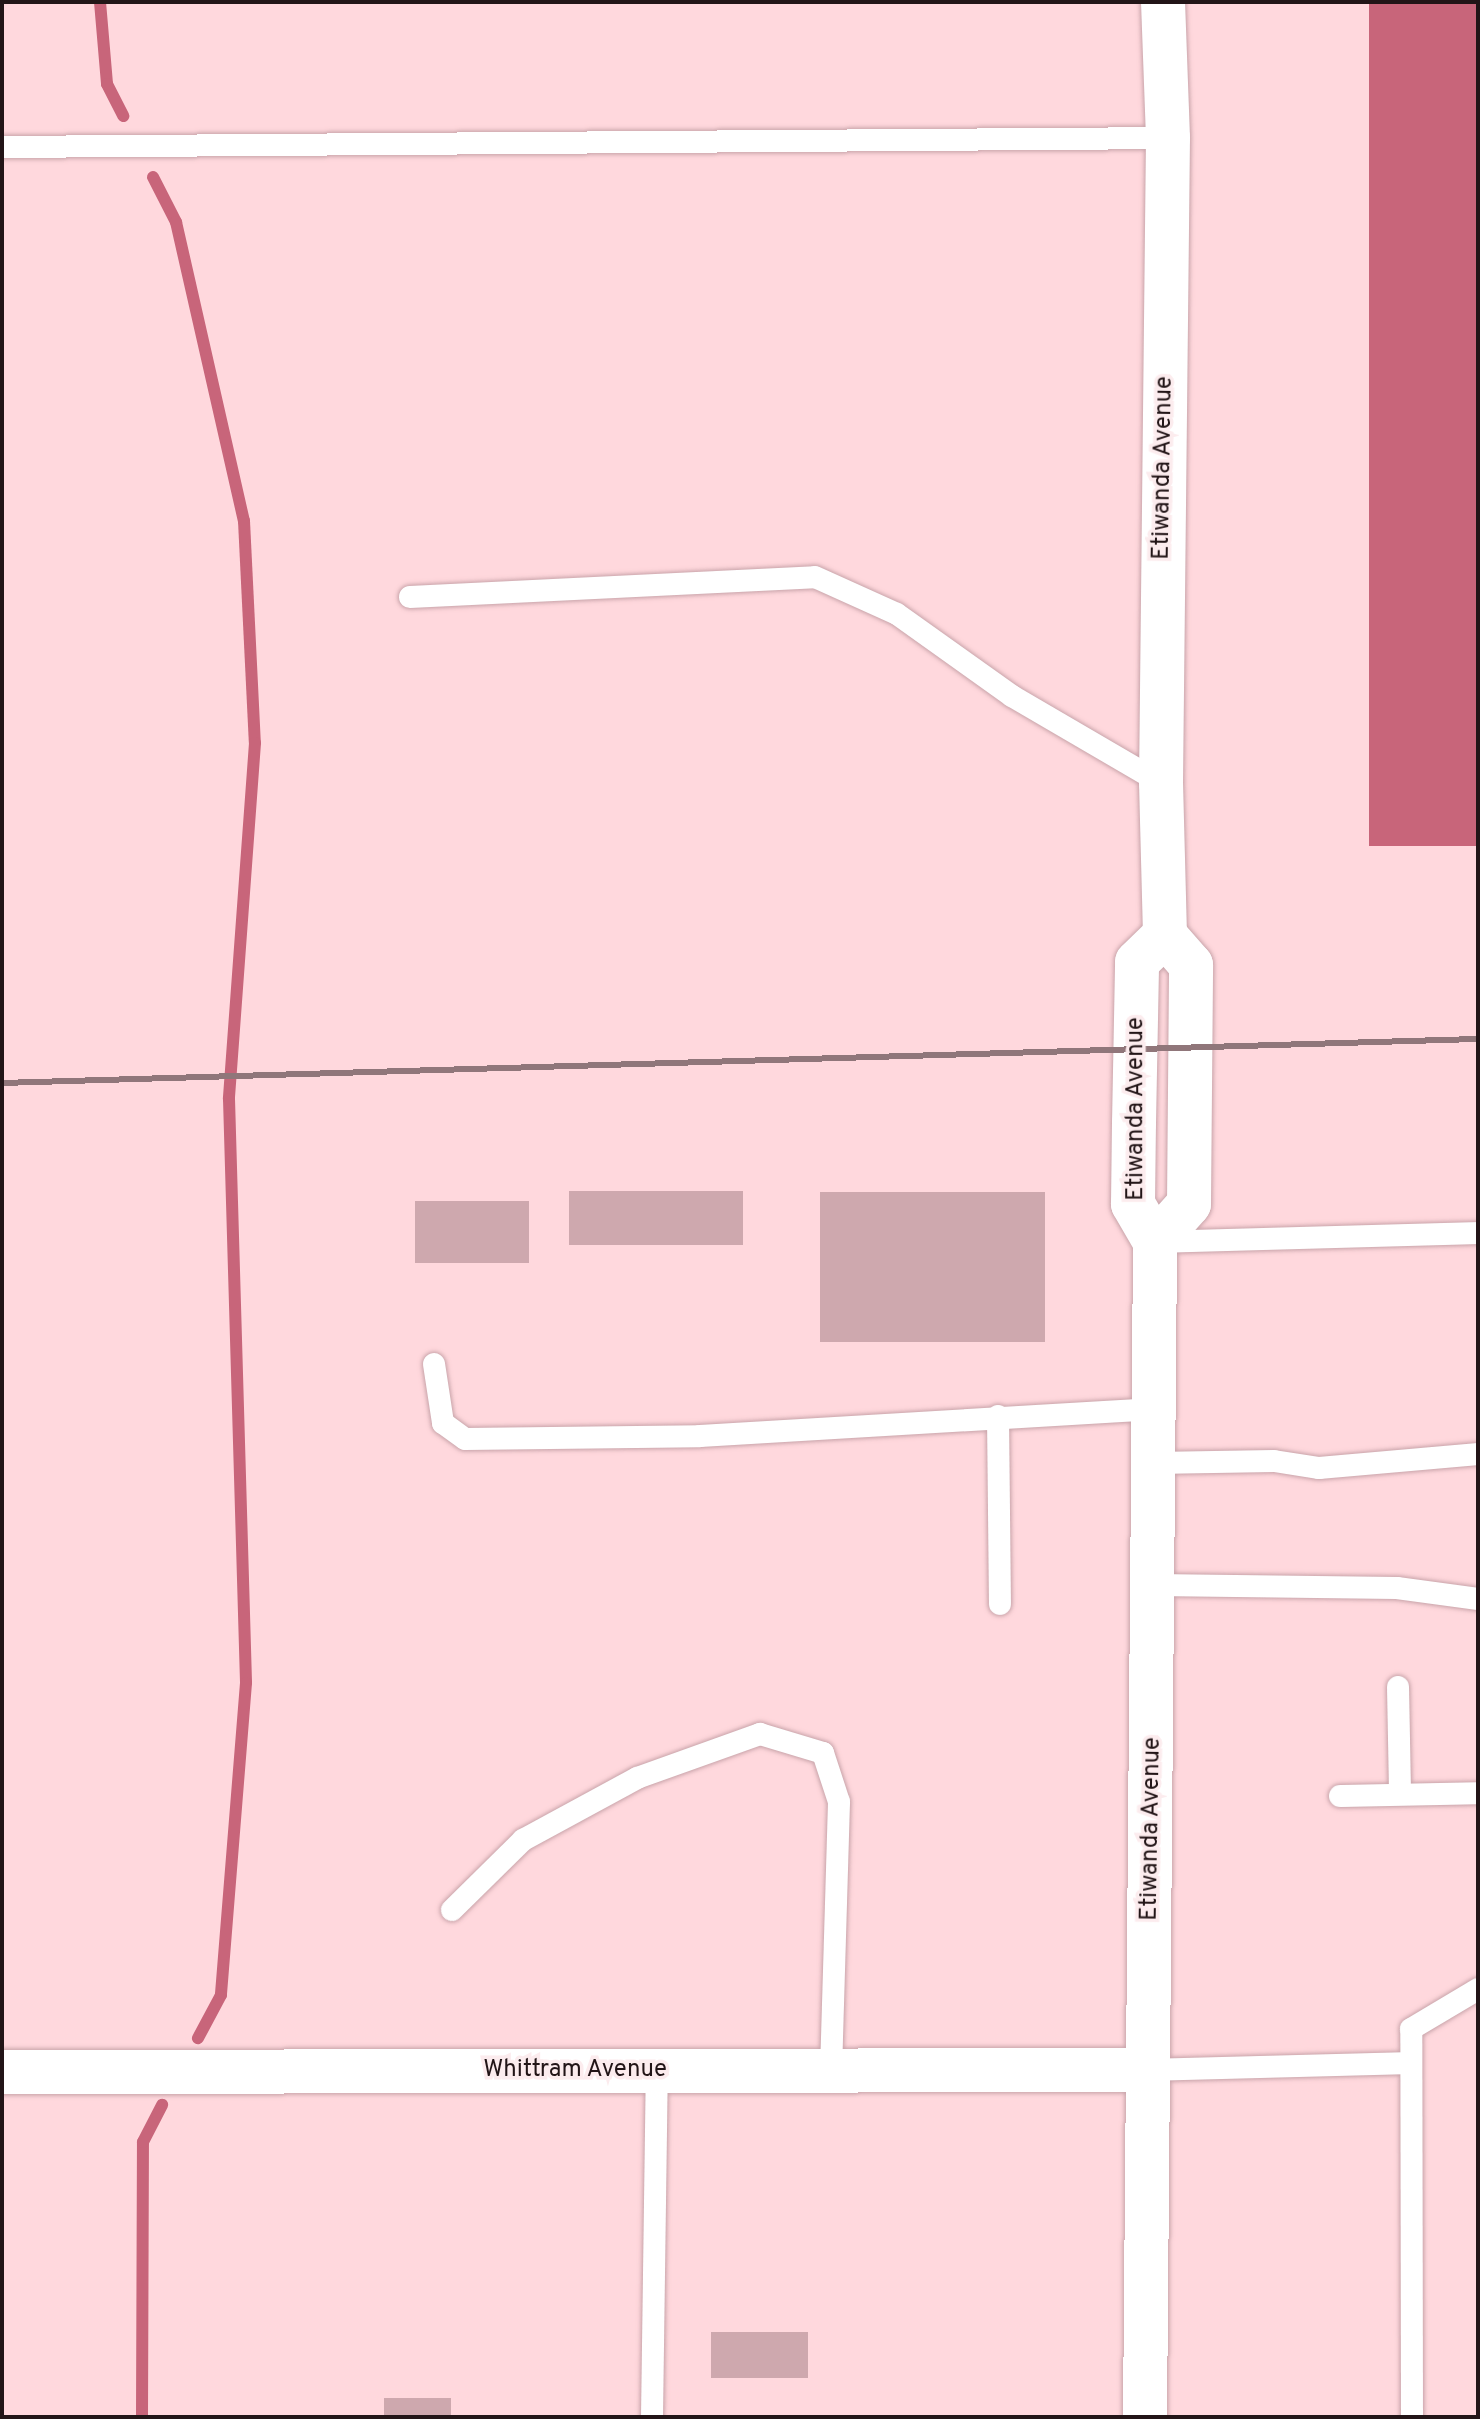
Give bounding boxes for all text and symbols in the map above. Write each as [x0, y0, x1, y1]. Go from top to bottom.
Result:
street label: Etiwanda Avenue [1148, 375, 1180, 561]
street label: Etiwanda Avenue [1123, 1017, 1151, 1201]
street label: Etiwanda Avenue [1136, 1736, 1168, 1922]
street label: Whittram Avenue [483, 2057, 667, 2085]

